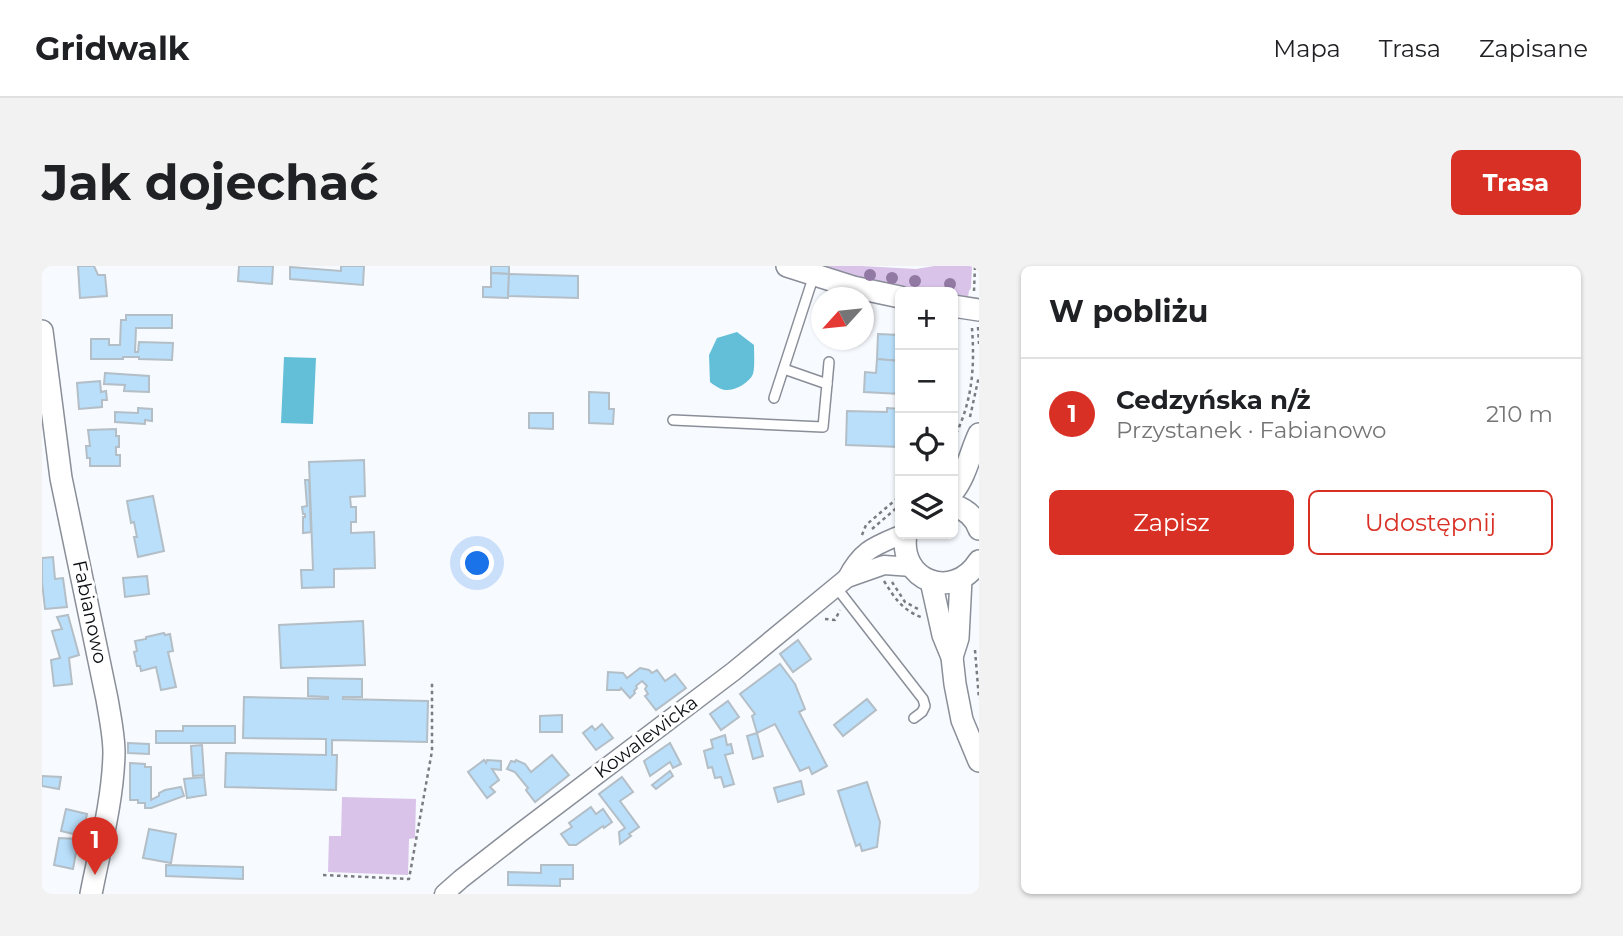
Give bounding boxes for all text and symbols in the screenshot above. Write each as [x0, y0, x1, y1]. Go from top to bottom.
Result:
text: Gridwalk [35, 28, 189, 68]
text: Mapa [1273, 34, 1341, 63]
text: Trasa [1379, 34, 1441, 63]
text: Zapisane [1479, 34, 1588, 63]
button: Trasa [1451, 150, 1581, 215]
text: Jak dojechać [42, 153, 378, 212]
north arrow [811, 287, 874, 350]
map controls [895, 287, 958, 539]
button: + [895, 287, 958, 350]
text: W pobliżu [1049, 293, 1208, 330]
button: − [895, 350, 958, 413]
text: Cedzyńska n/ż [1116, 384, 1311, 416]
text: 1 [1067, 400, 1077, 428]
text: 210 m [1486, 400, 1553, 428]
button: locate [895, 413, 958, 476]
text: Przystanek · Fabianowo [1116, 416, 1387, 444]
button: layers [895, 476, 958, 539]
button: Zapisz [1049, 490, 1294, 555]
button: Udostępnij [1308, 490, 1553, 555]
your location [460, 546, 494, 580]
street label: Fabianowo [68, 558, 112, 666]
street label: Kowalewicka [590, 691, 702, 783]
pin: 1 [72, 817, 118, 875]

